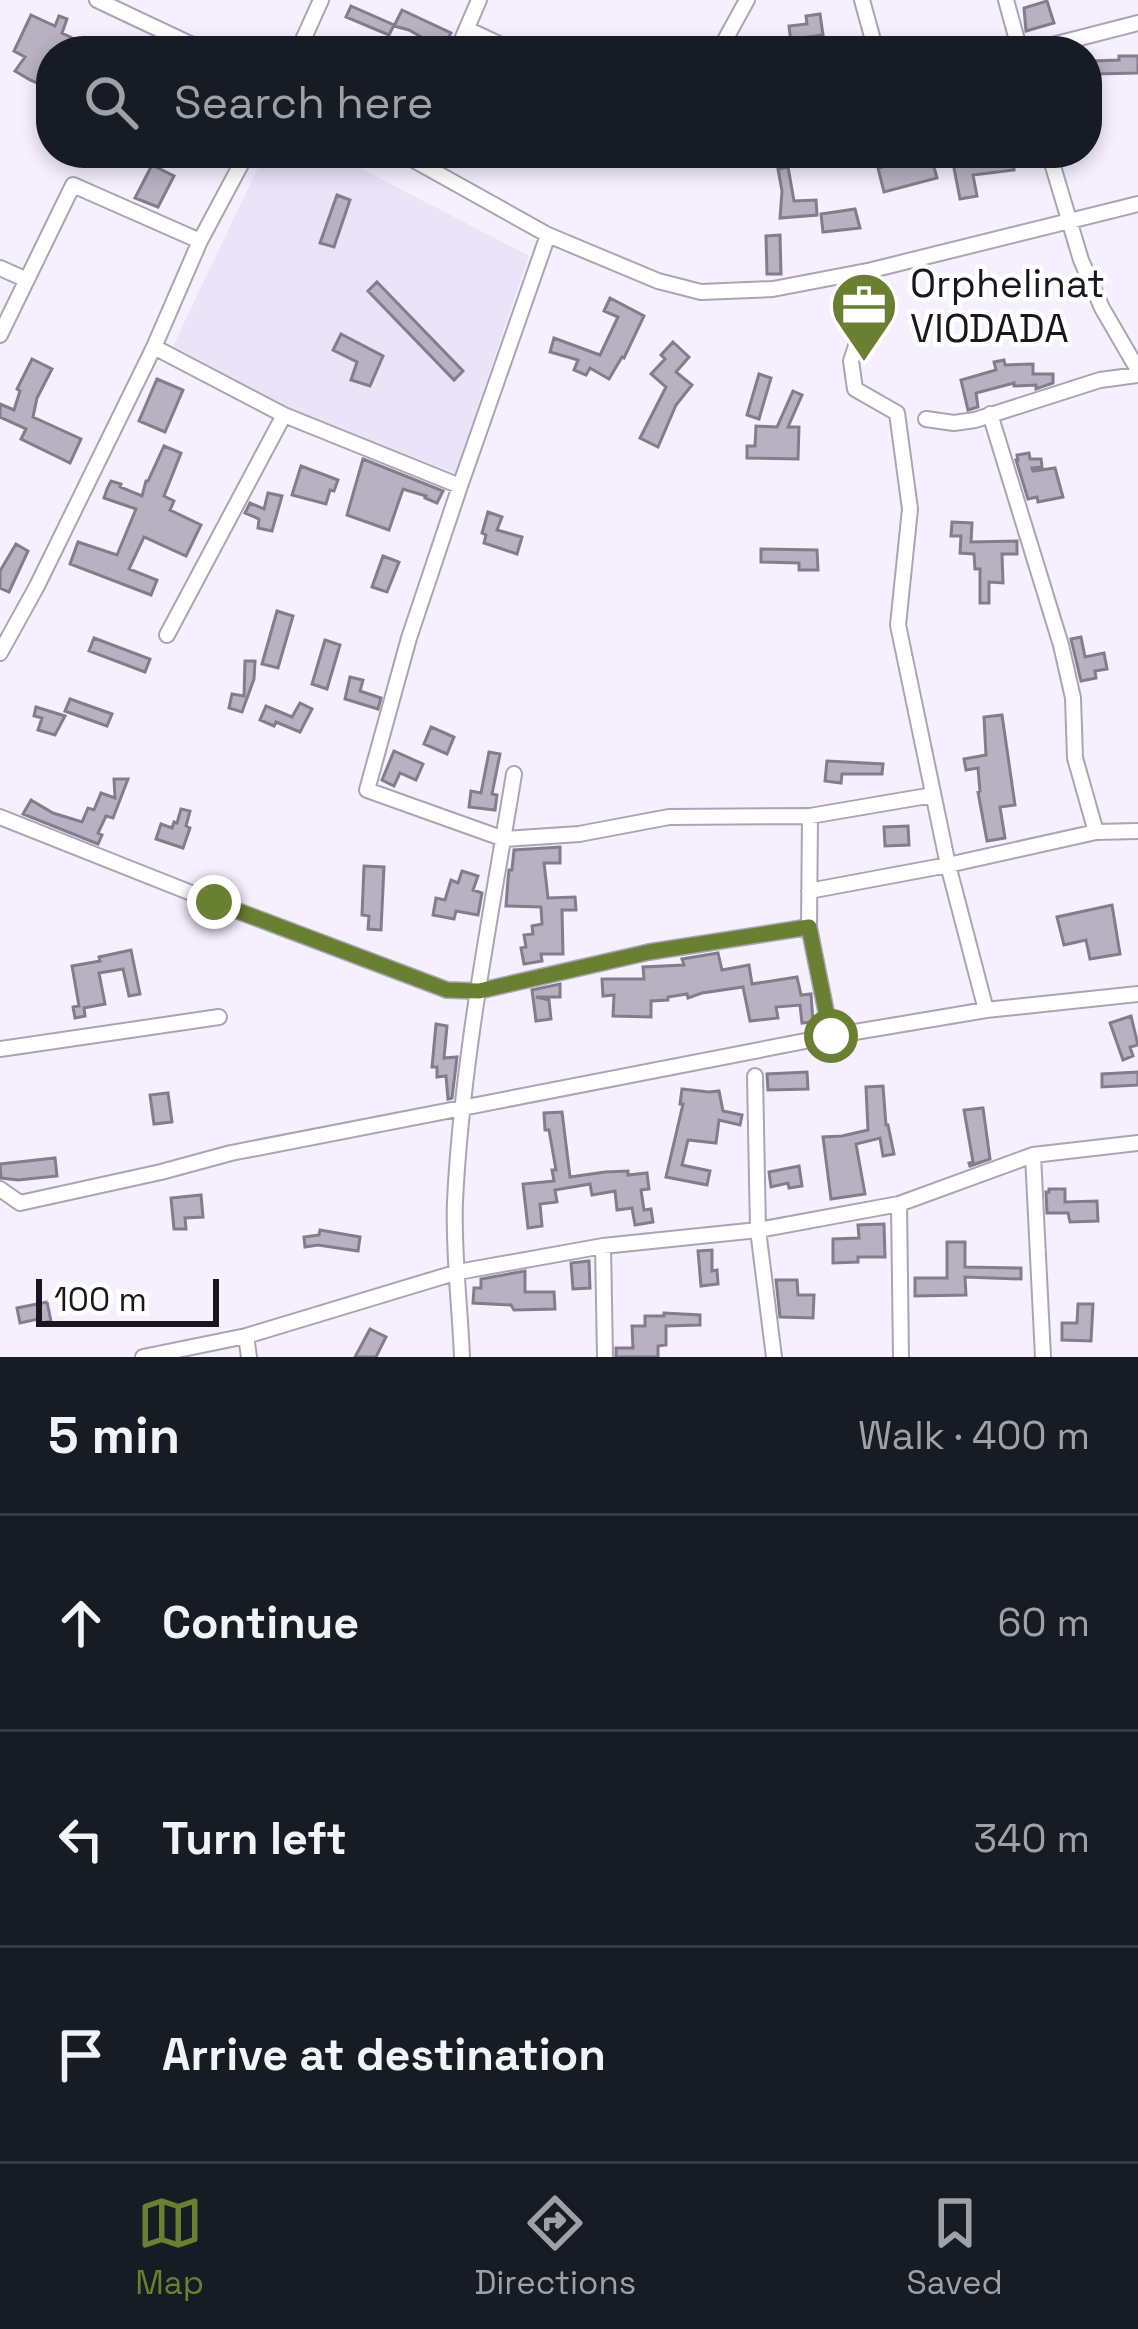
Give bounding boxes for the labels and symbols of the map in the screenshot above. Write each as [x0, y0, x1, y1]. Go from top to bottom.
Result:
place label: Orphelinat VIODADA [910, 259, 1105, 353]
office icon: Orphelinat VIODADA [829, 270, 899, 364]
route end [187, 875, 241, 929]
route start [804, 1009, 858, 1063]
scale bar [36, 1273, 219, 1326]

